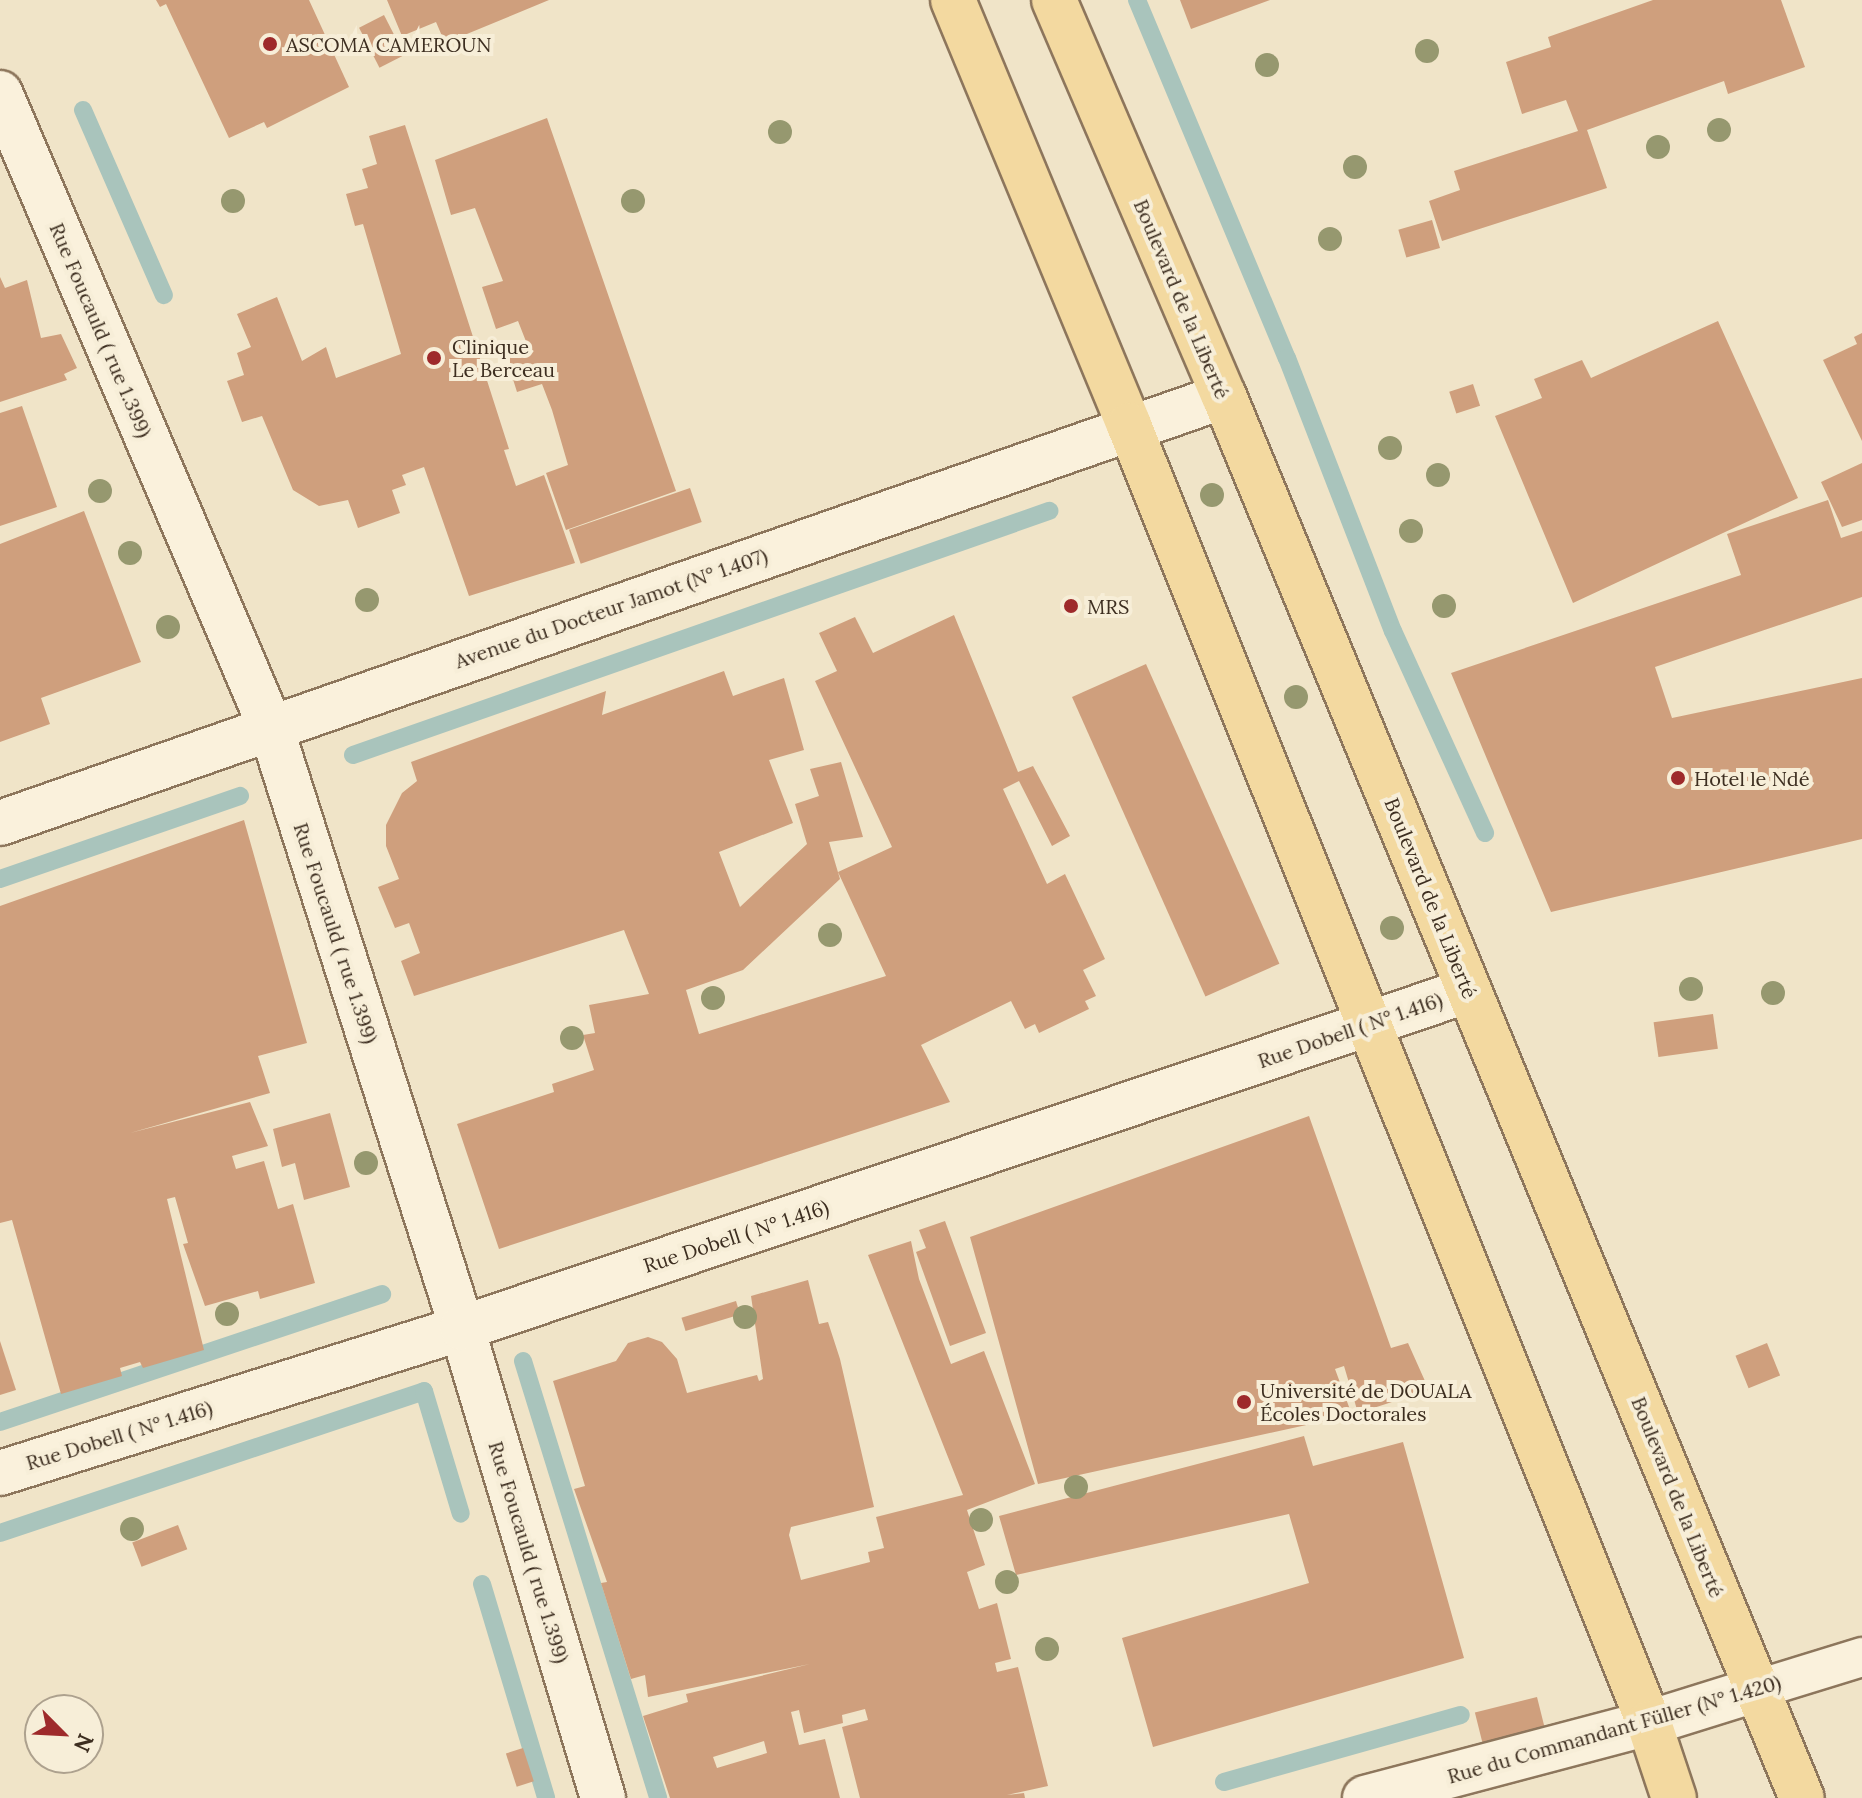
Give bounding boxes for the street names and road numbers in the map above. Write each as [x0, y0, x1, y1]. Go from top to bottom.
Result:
street label: Boulevard de la Liberté [1129, 196, 1235, 402]
street label: Rue Foucauld ( rue 1.399) [45, 219, 157, 441]
street label: Avenue du Docteur Jamot (N° 1.407) [452, 543, 770, 673]
street label: Boulevard de la Liberté [1380, 794, 1482, 1002]
street label: Rue Foucauld ( rue 1.399) [289, 820, 383, 1046]
street label: Rue Dobell ( N° 1.416) [1255, 987, 1445, 1073]
street label: Rue Dobell ( N° 1.416) [640, 1195, 832, 1277]
street label: Boulevard de la Liberté [1627, 1393, 1729, 1601]
street label: Rue Dobell ( N° 1.416) [23, 1395, 215, 1475]
street label: Rue Foucauld ( rue 1.399) [484, 1438, 574, 1666]
street label: Rue du Commandant Füller (N° 1.420) [1444, 1670, 1784, 1788]

